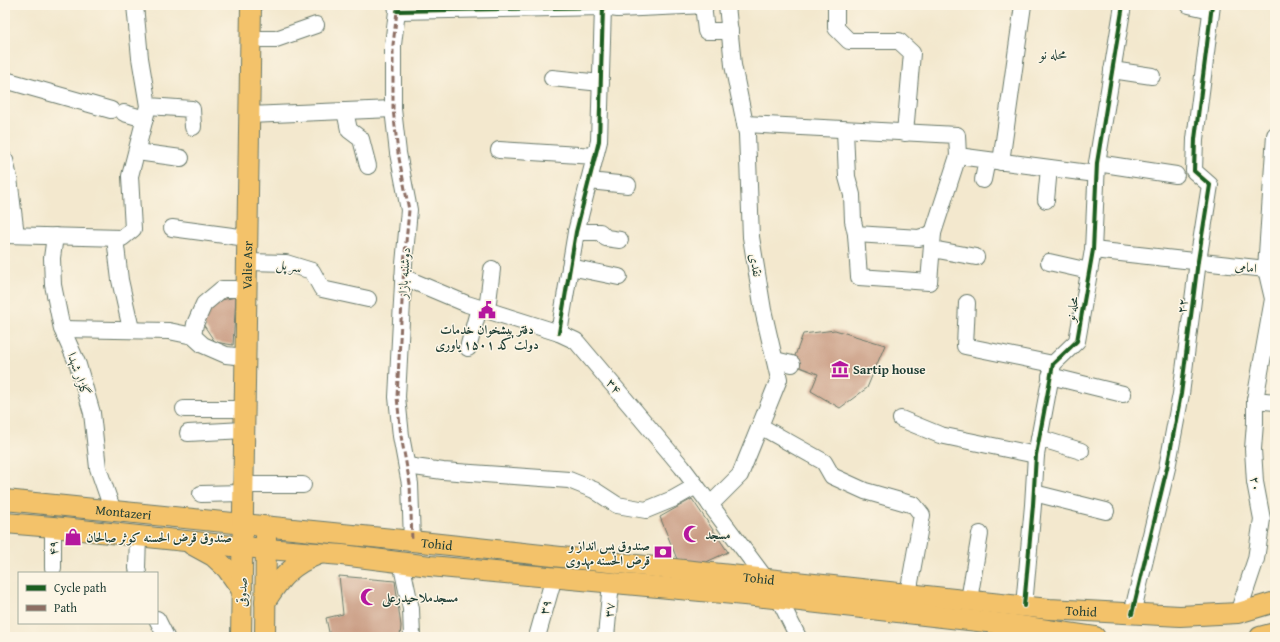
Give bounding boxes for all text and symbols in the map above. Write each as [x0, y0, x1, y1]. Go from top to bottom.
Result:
district label: محله نو [1037, 44, 1067, 64]
street label: Valie Asr [237, 240, 257, 290]
street label: دوشنبه بازار [393, 247, 415, 301]
street label: نقدی [745, 252, 767, 278]
street label: سر پل [275, 254, 303, 278]
street label: امامی [1234, 256, 1258, 278]
street label: محله نو [1060, 295, 1084, 325]
street label: ۲۲ [1172, 297, 1192, 315]
public building icon: دفتر پیشخوان خدمات دولت کد ۱۵۰۱ یاوری [477, 300, 497, 320]
place label: دفتر پیشخوان خدمات دولت کد ۱۵۰۱ یاوری [435, 320, 539, 354]
street label: گلزار شهدا [63, 350, 95, 398]
museum icon: Sartip house [830, 359, 850, 379]
place label: Sartip house [853, 360, 926, 379]
street label: ۳۴ [602, 374, 626, 398]
street label: ۲۰ [1246, 475, 1266, 493]
street label: Montazeri [94, 500, 153, 524]
mosque icon: مسجد [682, 524, 702, 544]
place label: مسجد [705, 525, 731, 544]
shop icon: صندوق قرض الحسنه کوثر صالحان [63, 527, 83, 547]
place label: صندوق قرض الحسنه کوثر صالحان [86, 528, 232, 547]
street label: Tohid [420, 533, 453, 555]
place label: صندوق پس انداز و قرض الحسنه مهدوی [566, 536, 650, 570]
street label: ۴۹ [43, 540, 63, 556]
bank icon: صندوق پس انداز و قرض الحسنه مهدوی [653, 542, 673, 562]
street label: Tohid [742, 567, 776, 589]
legend [18, 572, 158, 624]
street label: صدوقی [232, 577, 252, 607]
text: Cycle path [54, 579, 107, 596]
mosque icon: مسجدملاحیدرعلی [359, 587, 379, 607]
place label: مسجدملاحیدرعلی [381, 588, 458, 608]
street label: ۳۹ [534, 597, 556, 617]
text: Path [54, 599, 77, 616]
street label: Tohid [1065, 600, 1097, 621]
street label: ۳۷ [599, 601, 619, 619]

